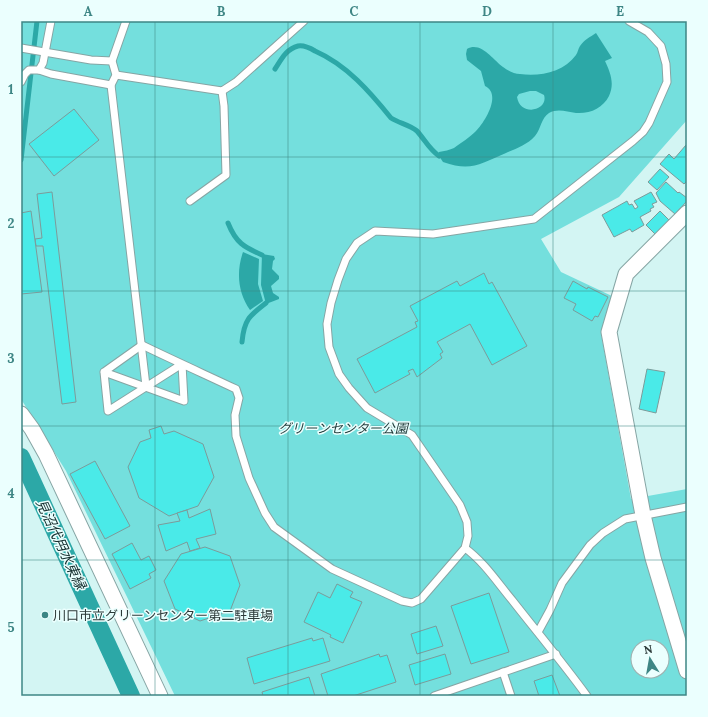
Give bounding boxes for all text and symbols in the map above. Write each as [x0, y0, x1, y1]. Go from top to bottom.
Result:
text: A [84, 3, 93, 20]
text: B [217, 3, 226, 20]
text: C [350, 3, 359, 20]
text: D [482, 3, 492, 20]
text: E [616, 3, 624, 20]
text: 1 [8, 81, 14, 98]
text: 2 [8, 215, 15, 232]
text: 3 [7, 350, 15, 367]
park label: グリーンセンター公園 [278, 420, 410, 437]
text: 4 [7, 485, 15, 502]
water label: 見沼代用水東縁 [32, 496, 91, 594]
place label: 川口市立グリーンセンター第二駐車場 [53, 607, 273, 624]
marker: 川口市立グリーンセンター第二駐車場 [40, 610, 50, 620]
text: 5 [7, 619, 15, 636]
north arrow [630, 639, 670, 679]
text: N [643, 641, 654, 657]

